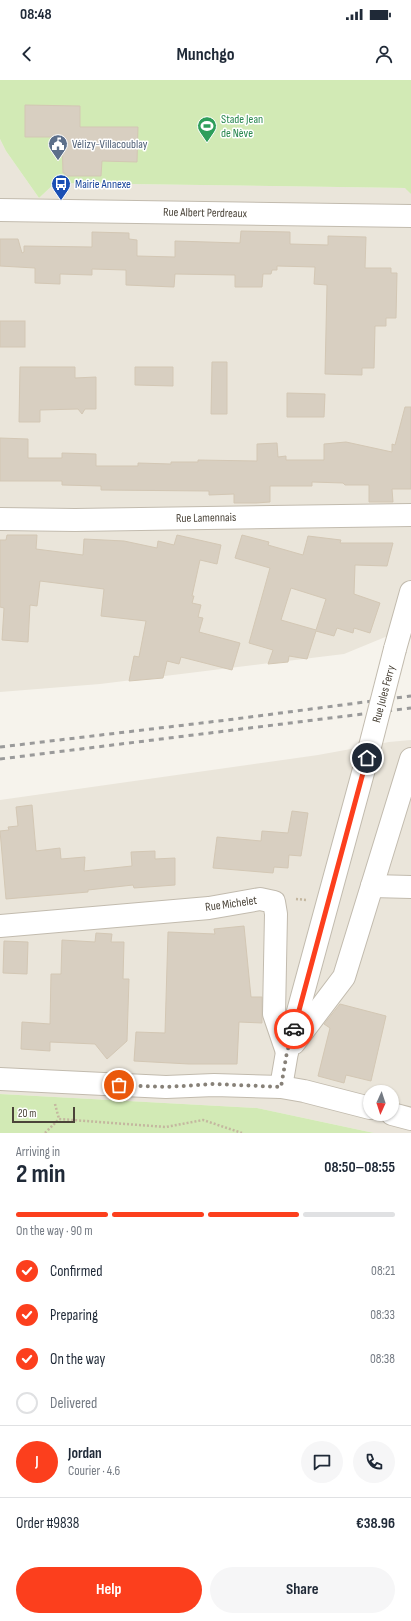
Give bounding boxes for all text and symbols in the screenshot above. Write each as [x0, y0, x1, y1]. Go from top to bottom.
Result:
text: 08:48 [20, 5, 52, 24]
icon: back [16, 43, 38, 65]
icon: person [373, 43, 395, 65]
text: Munchgo [176, 44, 235, 65]
place label: Stade Jean de Nève [221, 112, 263, 141]
sports icon: Stade Jean de Nève [196, 115, 218, 143]
public building icon: Vélizy-Villacoublay [47, 133, 69, 161]
place label: Vélizy-Villacoublay [72, 137, 148, 152]
bus stop icon: Mairie Annexe [50, 173, 72, 201]
place label: Mairie Annexe [75, 177, 131, 192]
street label: Rue Albert Perdreaux [163, 205, 248, 221]
street label: Rue Lamennais [176, 510, 236, 526]
street label: Rue Jules Ferry [369, 663, 399, 724]
pin [350, 741, 384, 775]
icon: home [356, 747, 378, 769]
street label: Rue Michelet [204, 893, 258, 915]
courier [274, 1009, 314, 1049]
icon: car [283, 1018, 305, 1040]
pin [102, 1068, 136, 1102]
icon: bag [108, 1074, 130, 1096]
north arrow [363, 1085, 399, 1121]
map controls [363, 1085, 399, 1121]
scale bar [12, 1105, 75, 1124]
text: 20 m [18, 1107, 36, 1120]
text: Arriving in [16, 1144, 60, 1160]
text: 08:50–08:55 [324, 1158, 395, 1177]
text: 2 min [16, 1159, 66, 1190]
text: On the way · 90 m [16, 1223, 93, 1239]
icon: check [16, 1260, 38, 1282]
text: Confirmed [50, 1262, 103, 1281]
text: 08:21 [371, 1263, 395, 1279]
icon: check [16, 1304, 38, 1326]
text: Preparing [50, 1306, 98, 1325]
text: 08:33 [370, 1307, 395, 1323]
icon: check [16, 1348, 38, 1370]
text: On the way [50, 1350, 105, 1369]
text: 08:38 [370, 1351, 395, 1367]
text: Delivered [50, 1394, 97, 1413]
button: chat [301, 1441, 343, 1483]
button: phone [353, 1441, 395, 1483]
text: Jordan [68, 1444, 102, 1463]
text: J [35, 1452, 39, 1471]
text: Courier · 4.6 [68, 1463, 120, 1479]
text: Order #9838 [16, 1514, 79, 1533]
text: €38.96 [356, 1514, 395, 1533]
button: Help [16, 1567, 202, 1613]
button: Share [210, 1567, 395, 1613]

